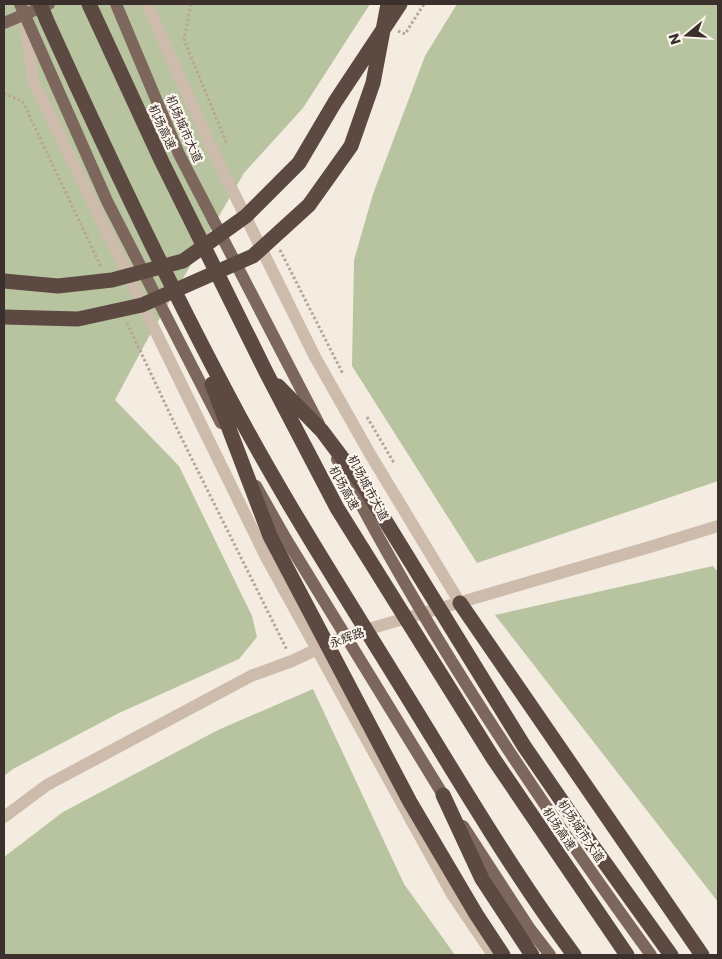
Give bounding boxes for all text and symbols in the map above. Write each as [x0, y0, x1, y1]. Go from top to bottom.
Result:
north arrow [662, 10, 712, 60]
text: N [663, 31, 686, 47]
street label: 机场城市大道 [162, 92, 207, 165]
street label: 机场高速 [145, 101, 180, 152]
street label: 机场城市大道 [344, 452, 393, 524]
street label: 机场高速 [325, 463, 364, 513]
street label: 永辉路 [327, 623, 367, 652]
street label: 机场城市大道 [554, 796, 609, 865]
street label: 机场高速 [539, 804, 580, 853]

